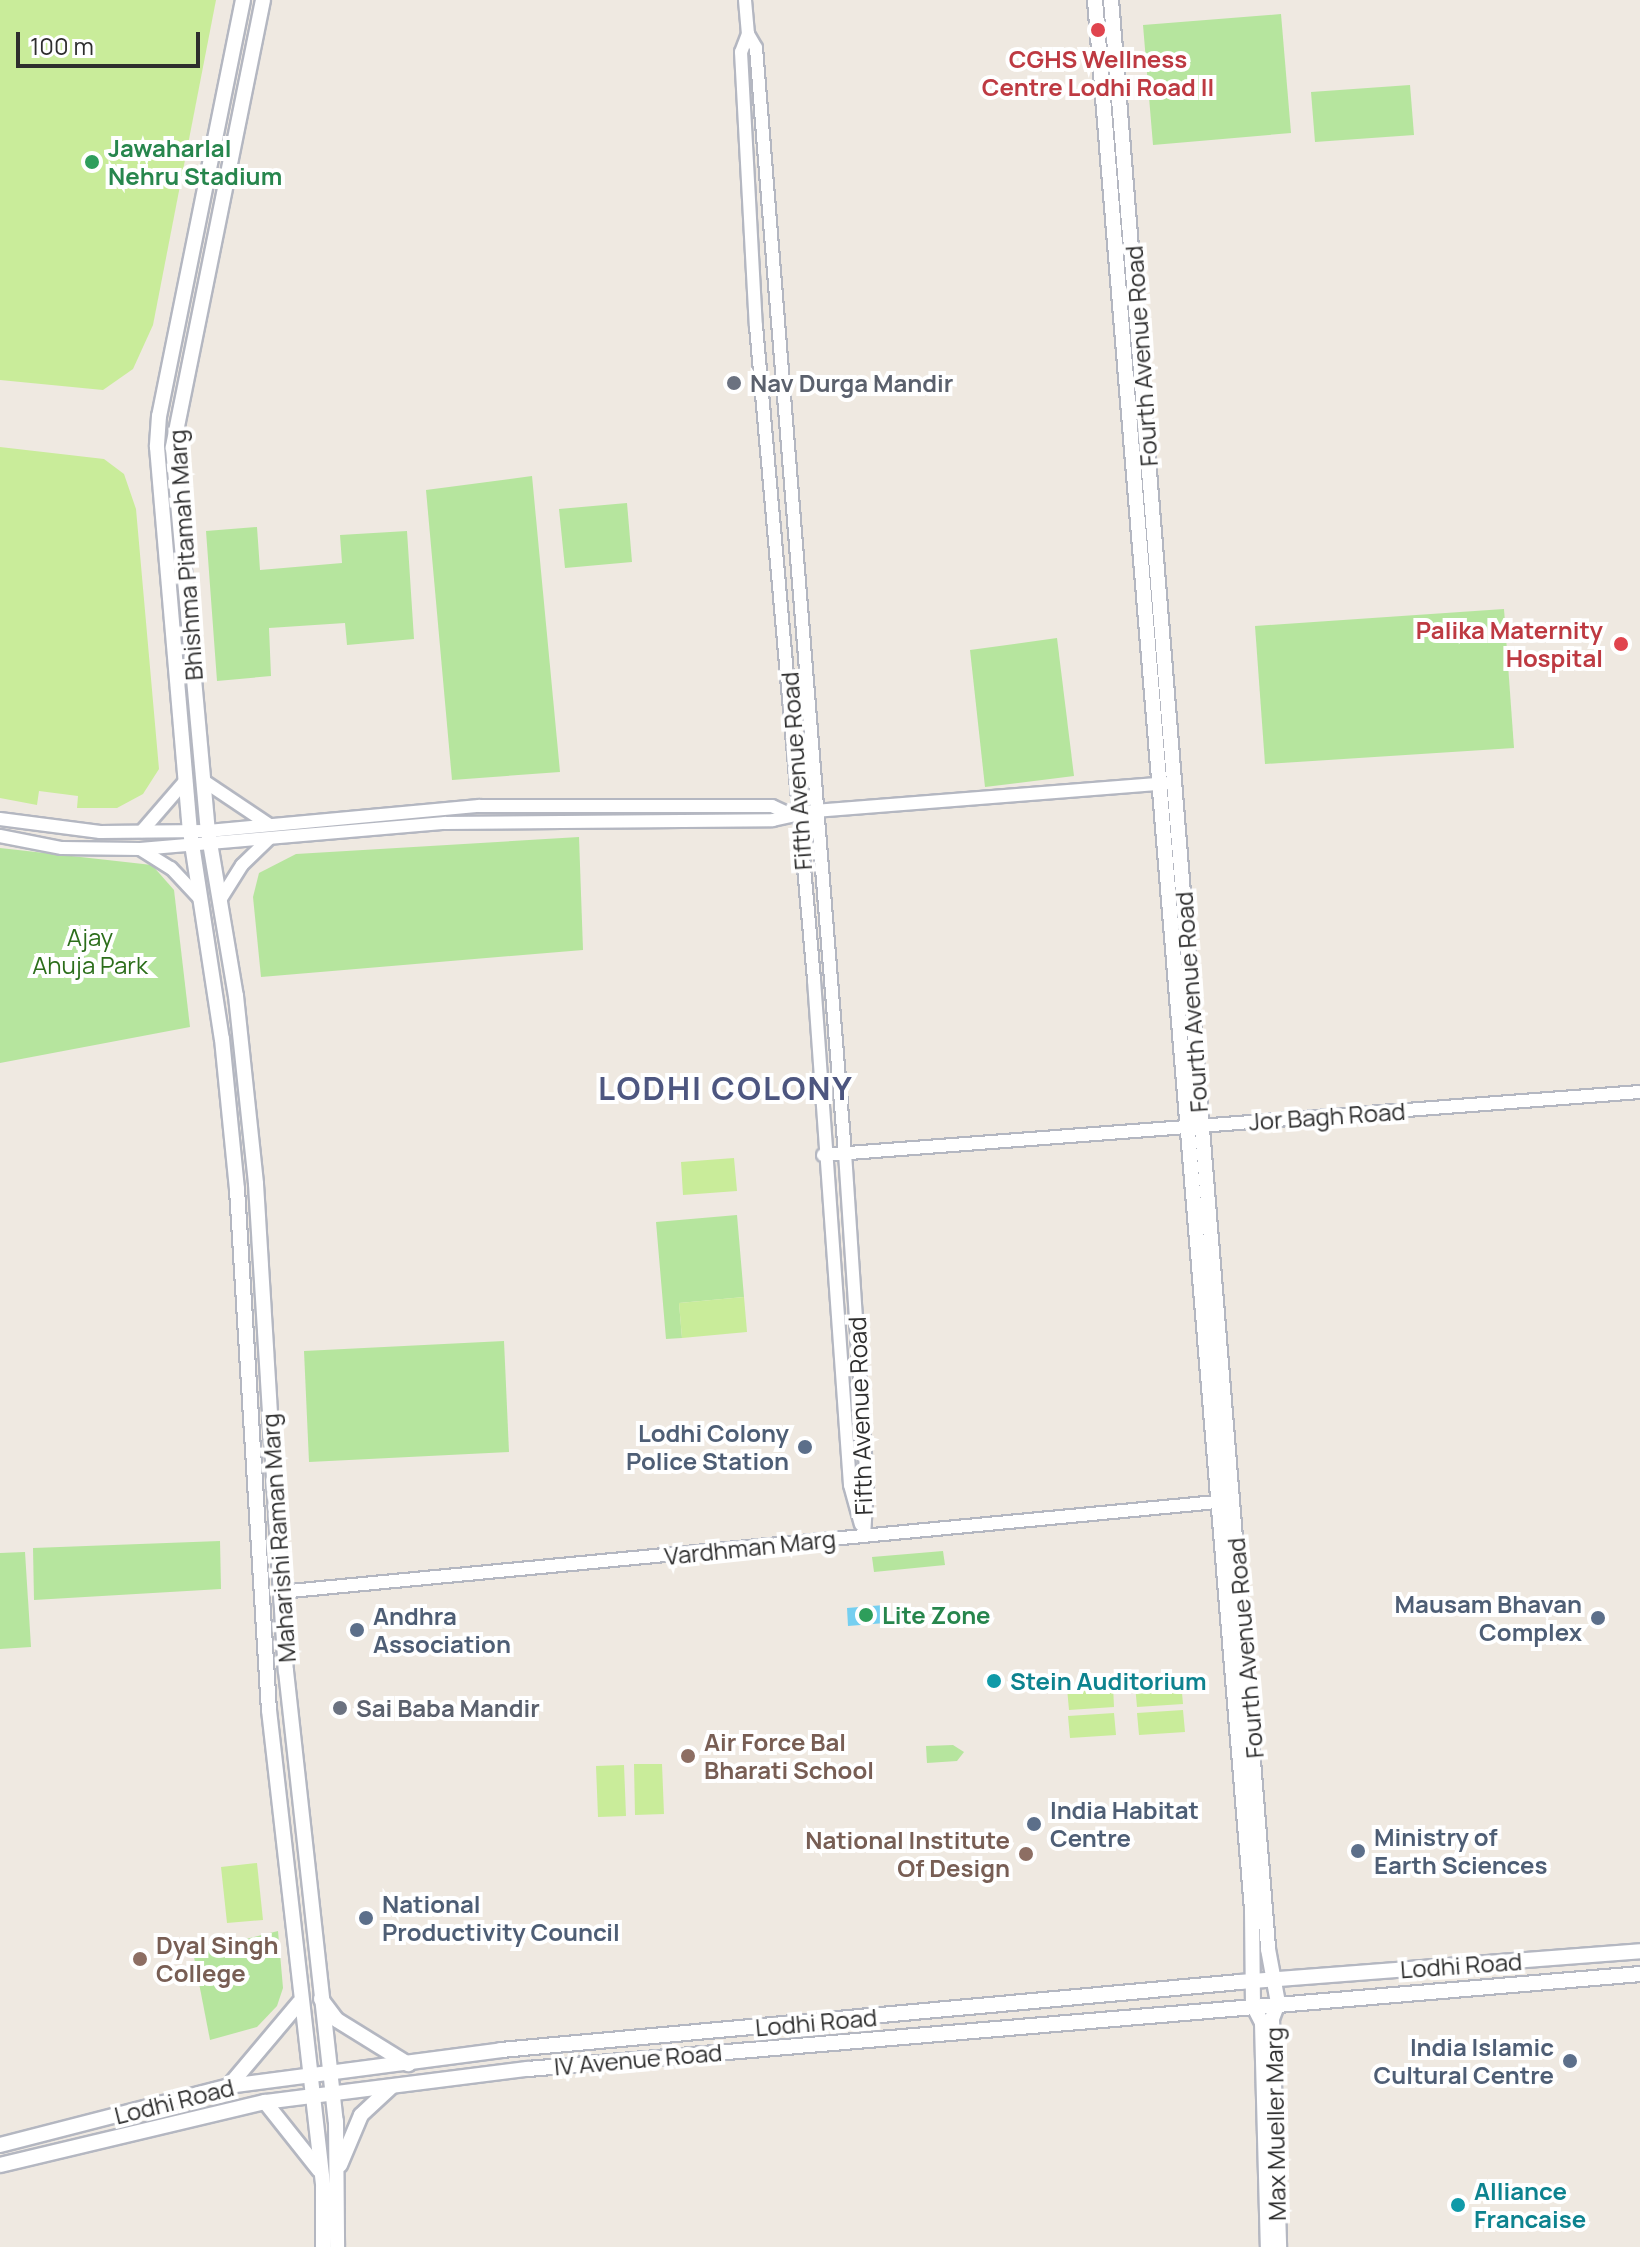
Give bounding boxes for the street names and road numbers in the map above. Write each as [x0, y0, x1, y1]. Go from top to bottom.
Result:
street label: Fourth Avenue Road [1119, 245, 1163, 467]
street label: Bhishma Pitamah Marg [162, 429, 208, 681]
street label: Fifth Avenue Road [775, 671, 817, 871]
street label: Fourth Avenue Road [1169, 891, 1213, 1113]
street label: Jor Bagh Road [1248, 1096, 1406, 1136]
street label: Fifth Avenue Road [842, 1316, 878, 1516]
street label: Maharishi Raman Marg [255, 1412, 301, 1664]
street label: Vardhman Marg [663, 1524, 837, 1570]
street label: Fourth Avenue Road [1221, 1536, 1269, 1760]
street label: Lodhi Road [1399, 1946, 1523, 1984]
street label: Lodhi Road [754, 2002, 878, 2042]
street label: Max Mueller Marg [1259, 2027, 1291, 2221]
street label: IV Avenue Road [553, 2037, 723, 2081]
street label: Lodhi Road [111, 2072, 237, 2130]

